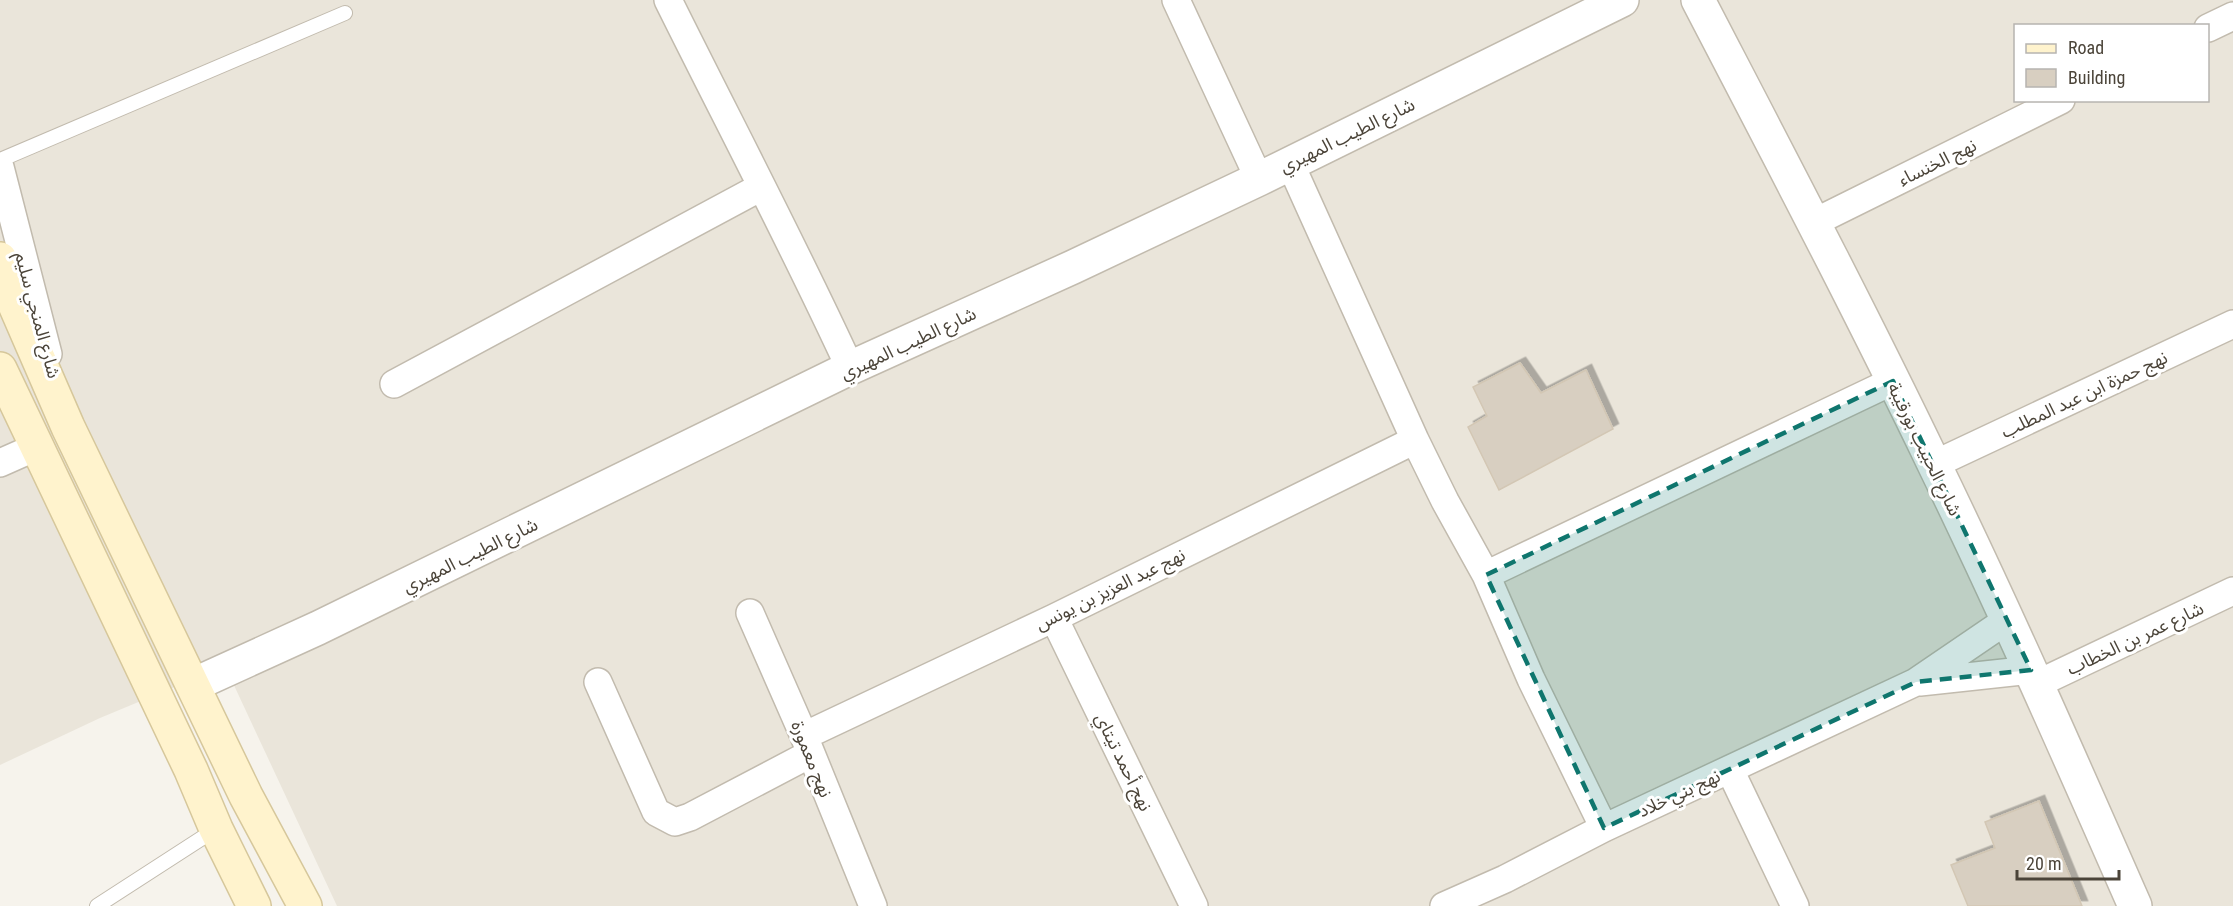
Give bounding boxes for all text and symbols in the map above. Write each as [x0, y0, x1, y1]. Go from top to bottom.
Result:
legend [2014, 24, 2209, 102]
text: Road [2068, 37, 2104, 58]
text: Building [2068, 67, 2125, 88]
street label: شارع الطيب المهيري [1276, 93, 1420, 180]
street label: نهج الخنساء [1895, 134, 1981, 193]
street label: شارع المنجي سليم [7, 250, 65, 382]
street label: شارع الطيب المهيري [837, 302, 981, 387]
street label: نهج حمزة ابن عبد المطلب [1997, 346, 2172, 445]
street label: شارع الحبيب بورقيبة [1880, 379, 1966, 521]
street label: شارع الطيب المهيري [399, 513, 543, 600]
street label: نهج عبد العزيز بن يونس [1032, 544, 1190, 637]
street label: شارع عمر بن الخطاب [2063, 597, 2208, 682]
street label: نهج أحمد تيتاي [1088, 709, 1157, 816]
street label: نهج معمورة [784, 718, 837, 801]
street label: نهج بني خلاد [1635, 765, 1725, 824]
scale bar [2017, 843, 2119, 881]
text: 20 m [2026, 853, 2061, 874]

